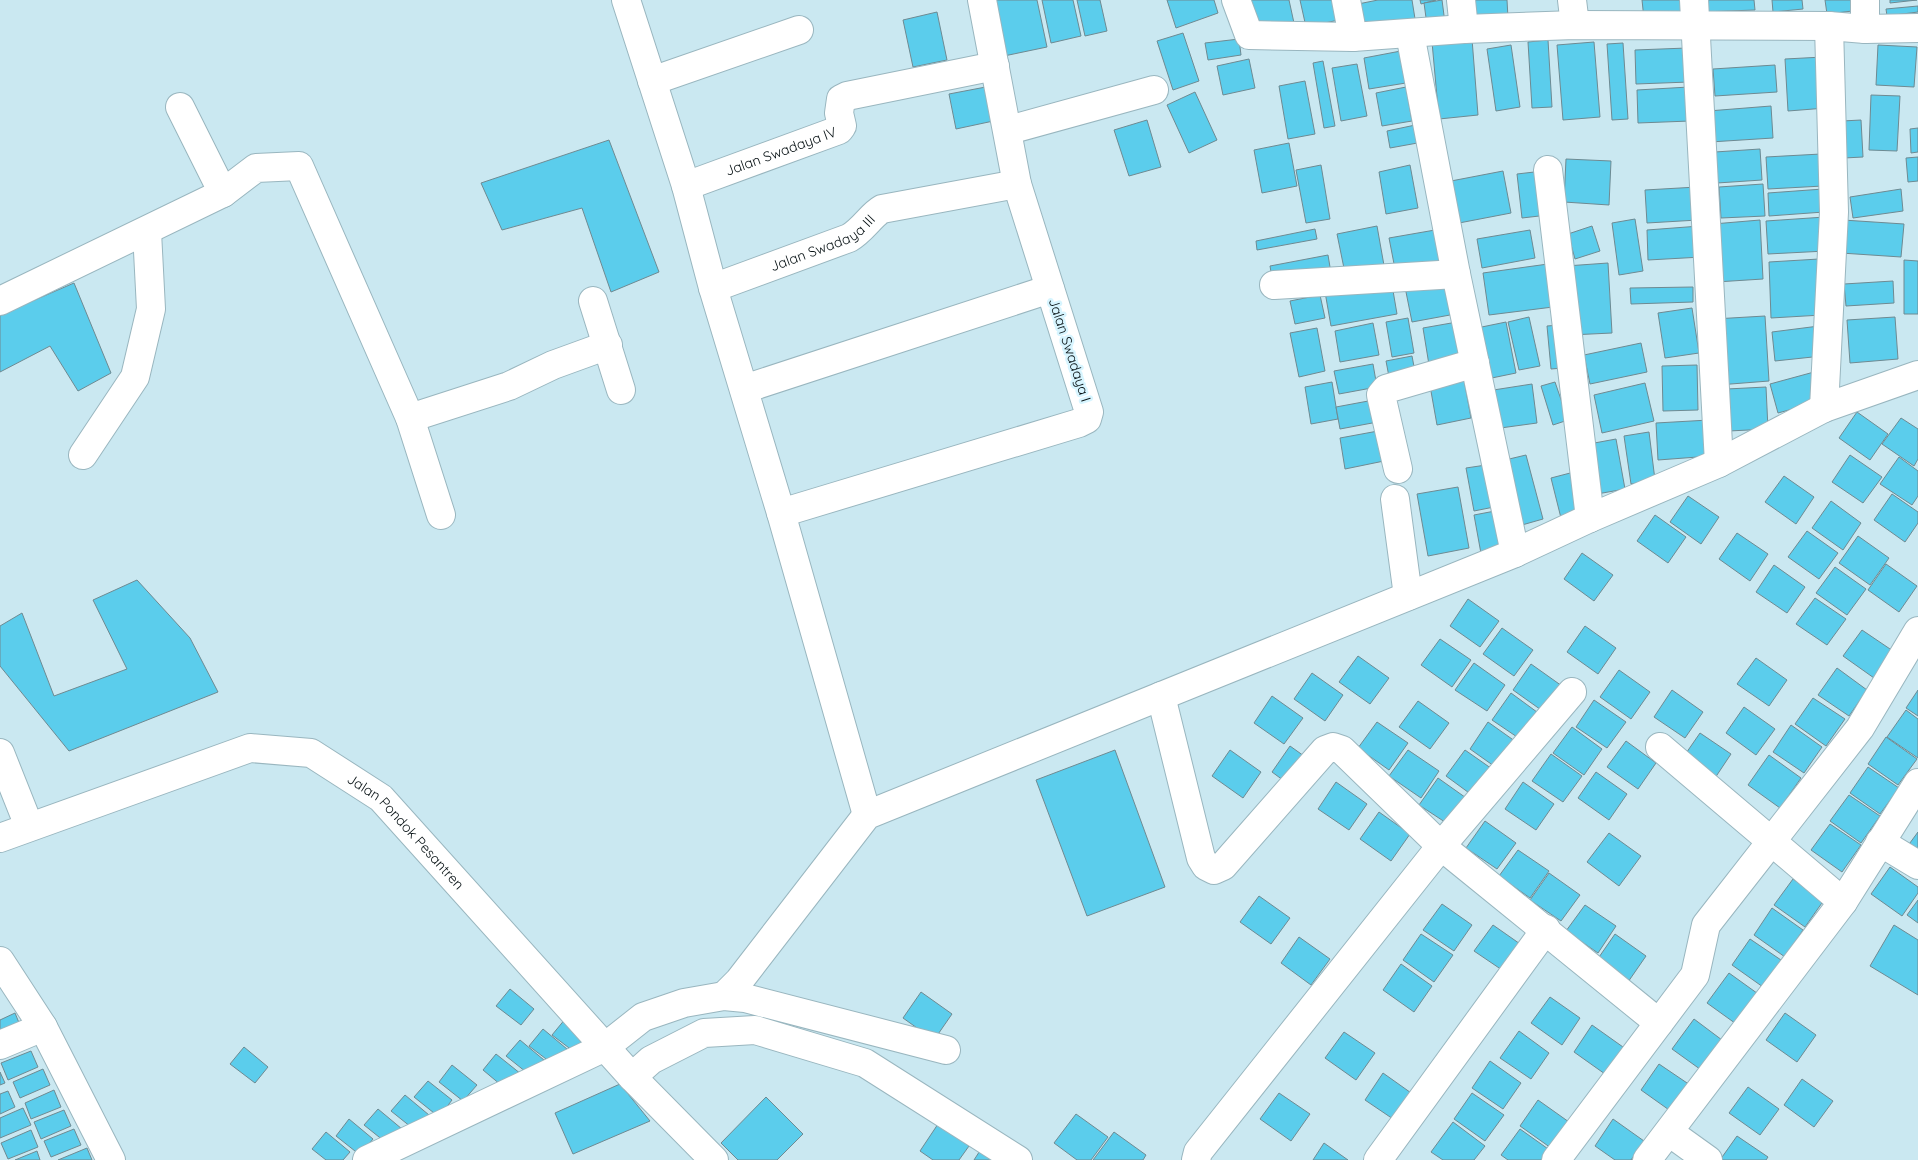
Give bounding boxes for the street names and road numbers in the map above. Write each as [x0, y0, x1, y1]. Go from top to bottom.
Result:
street label: Jalan Swadaya IV [723, 123, 839, 180]
street label: Jalan Swadaya III [768, 211, 879, 275]
street label: Jalan Swadaya I [1045, 296, 1095, 404]
street label: Jalan Pondok Pesantren [344, 770, 468, 893]

